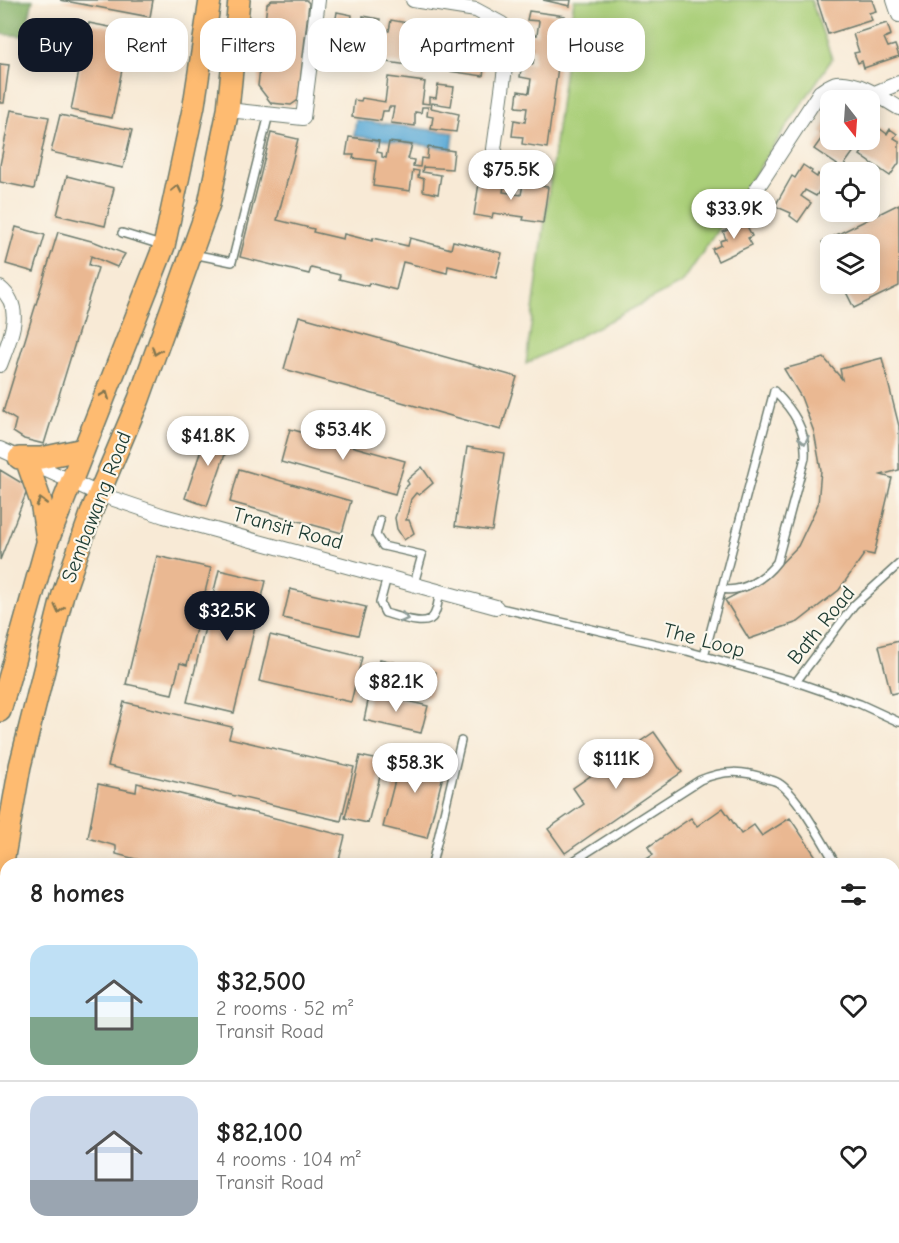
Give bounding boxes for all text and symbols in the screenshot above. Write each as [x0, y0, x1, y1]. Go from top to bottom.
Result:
chip: Buy [18, 18, 93, 72]
chip: Rent [105, 18, 188, 72]
chip: Filters [200, 18, 296, 72]
chip: New [308, 18, 387, 72]
chip: Apartment [399, 18, 535, 72]
chip: House [547, 18, 645, 72]
north arrow [820, 90, 880, 150]
map controls [820, 90, 880, 294]
pin: $75.5K [462, 150, 560, 201]
text: $75.5K [482, 158, 540, 181]
button: locate [820, 162, 880, 222]
one-way arrow [170, 185, 183, 195]
pin: $33.9K [685, 189, 783, 240]
text: $33.9K [705, 197, 763, 220]
button: layers [820, 234, 880, 294]
one-way arrow [151, 345, 164, 356]
one-way arrow [98, 390, 111, 400]
pin: $53.4K [294, 410, 392, 461]
pin: $41.8K [159, 416, 257, 467]
text: $53.4K [315, 418, 371, 441]
text: $41.8K [181, 424, 235, 447]
street label: Sembawang Road [56, 428, 136, 586]
one-way arrow [797, 435, 810, 445]
one-way arrow [35, 497, 48, 507]
street label: Transit Road [230, 502, 346, 554]
street label: Bath Road [782, 581, 860, 669]
pin: $32.5K [178, 591, 276, 642]
text: $32.5K [198, 599, 256, 622]
one-way arrow [54, 604, 67, 614]
one-way arrow [398, 611, 409, 623]
street label: The Loop [661, 618, 747, 662]
pin: $82.1K [347, 662, 445, 713]
text: $82.1K [369, 670, 423, 693]
pin: $111K [574, 739, 658, 790]
pin: $58.3K [366, 743, 464, 794]
text: $111K [593, 747, 639, 770]
text: $58.3K [386, 751, 444, 774]
icon: filters [837, 878, 870, 911]
text: 8 homes [30, 879, 124, 909]
text: $32,500 [216, 967, 306, 997]
icon: home [78, 969, 150, 1041]
icon: heart [837, 989, 870, 1022]
text: 2 rooms · 52 m² [216, 997, 353, 1020]
text: Transit Road [216, 1020, 324, 1043]
text: $82,100 [216, 1118, 303, 1148]
icon: home [78, 1120, 150, 1192]
icon: heart [837, 1140, 870, 1173]
text: 4 rooms · 104 m² [216, 1148, 361, 1171]
text: Transit Road [216, 1171, 324, 1194]

